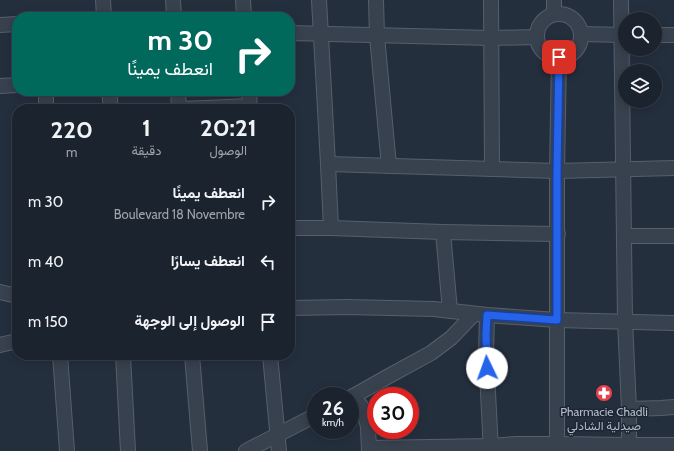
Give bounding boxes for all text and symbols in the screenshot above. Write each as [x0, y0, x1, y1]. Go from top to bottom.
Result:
map controls [618, 12, 662, 108]
button: search [618, 12, 662, 56]
text: 30 m [147, 23, 213, 57]
icon: right [227, 28, 279, 80]
pin [542, 40, 576, 74]
icon: arrive [548, 46, 570, 68]
text: انعطف يمينًا [127, 58, 213, 80]
button: layers [618, 64, 662, 108]
text: 1 [142, 113, 151, 142]
text: 20:21 [200, 113, 257, 142]
text: 220 [51, 115, 93, 144]
text: دقيقة [131, 142, 161, 158]
text: الوصول [209, 142, 247, 158]
text: m [66, 144, 77, 160]
text: انعطف يمينًا [172, 184, 245, 202]
icon: right [257, 191, 279, 213]
text: 30 m [28, 193, 63, 211]
text: Boulevard 18 Novembre [114, 206, 245, 222]
icon: left [257, 251, 279, 273]
text: انعطف يسارًا [171, 252, 245, 270]
text: 40 m [28, 253, 64, 271]
icon: arrive [257, 311, 279, 333]
text: الوصول إلى الوجهة [135, 312, 245, 330]
text: 150 m [28, 313, 68, 331]
position arrow [466, 347, 508, 389]
pharmacy icon: Pharmacie Chadli صيدلية الشادلي [594, 383, 614, 403]
speed limit sign: 30 [367, 387, 419, 439]
text: 26 [322, 396, 344, 420]
place label: Pharmacie Chadli صيدلية الشادلي [560, 404, 648, 436]
text: km/h [322, 416, 344, 429]

